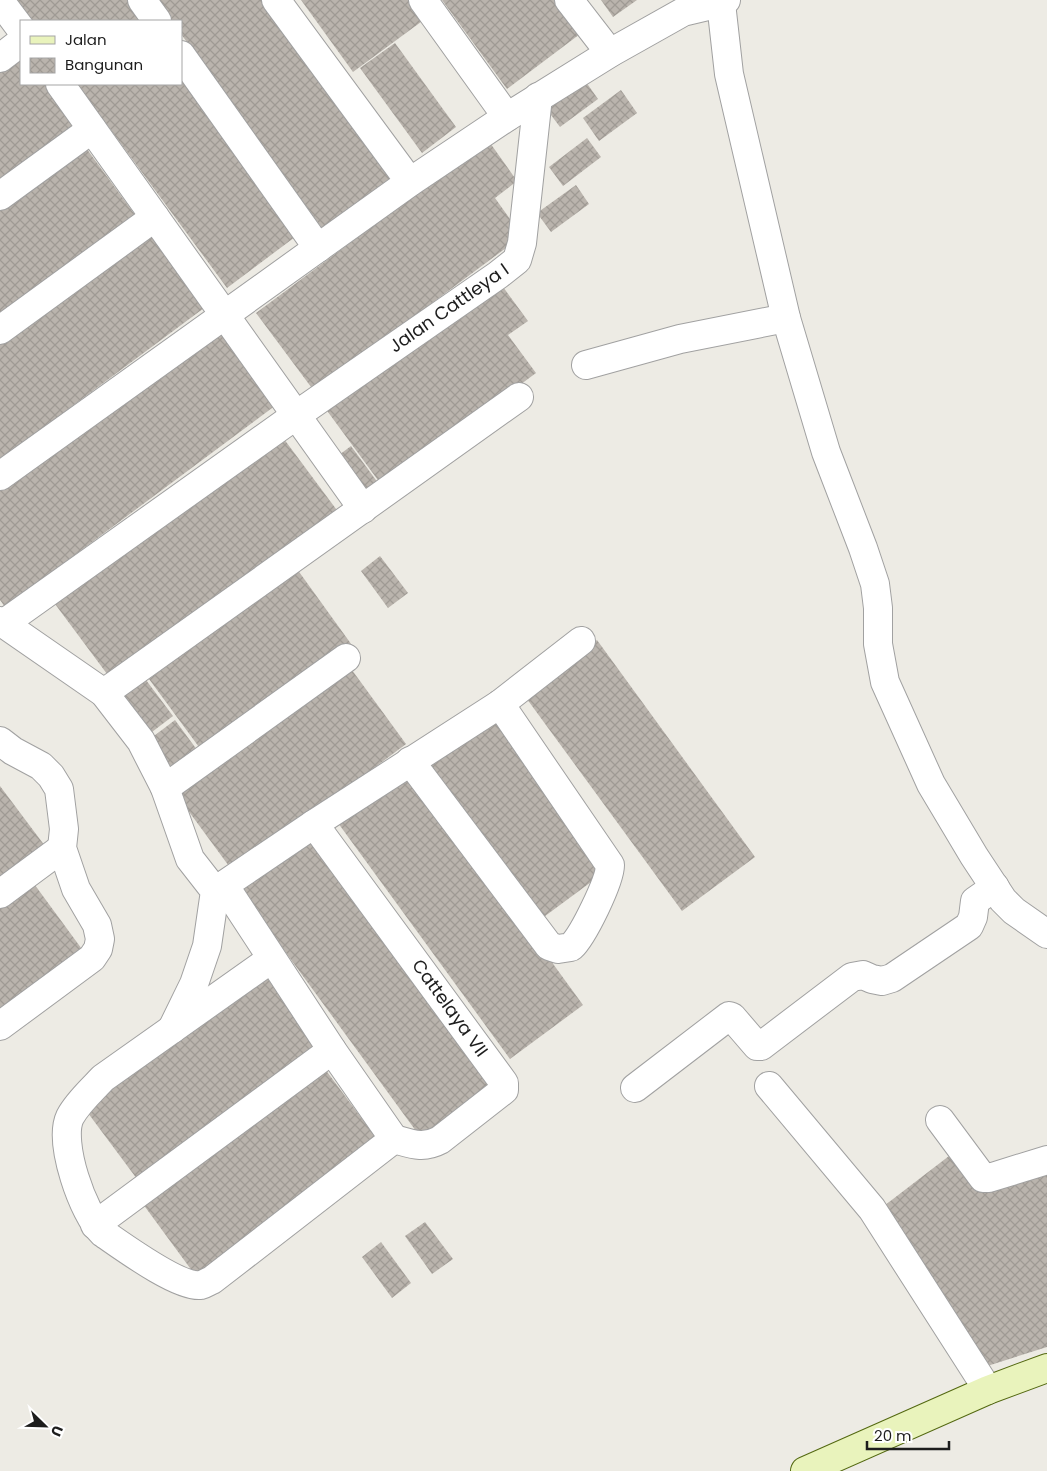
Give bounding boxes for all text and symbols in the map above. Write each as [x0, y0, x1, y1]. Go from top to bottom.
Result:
legend [20, 20, 182, 85]
text: Jalan [65, 29, 107, 50]
text: Bangunan [65, 54, 143, 75]
street label: Jalan Cattleya I [384, 257, 514, 358]
street label: Cattelaya VII [406, 954, 494, 1062]
north arrow [20, 1401, 70, 1451]
scale bar [867, 1418, 950, 1450]
text: U [46, 1423, 68, 1440]
text: 20 m [874, 1425, 912, 1446]

